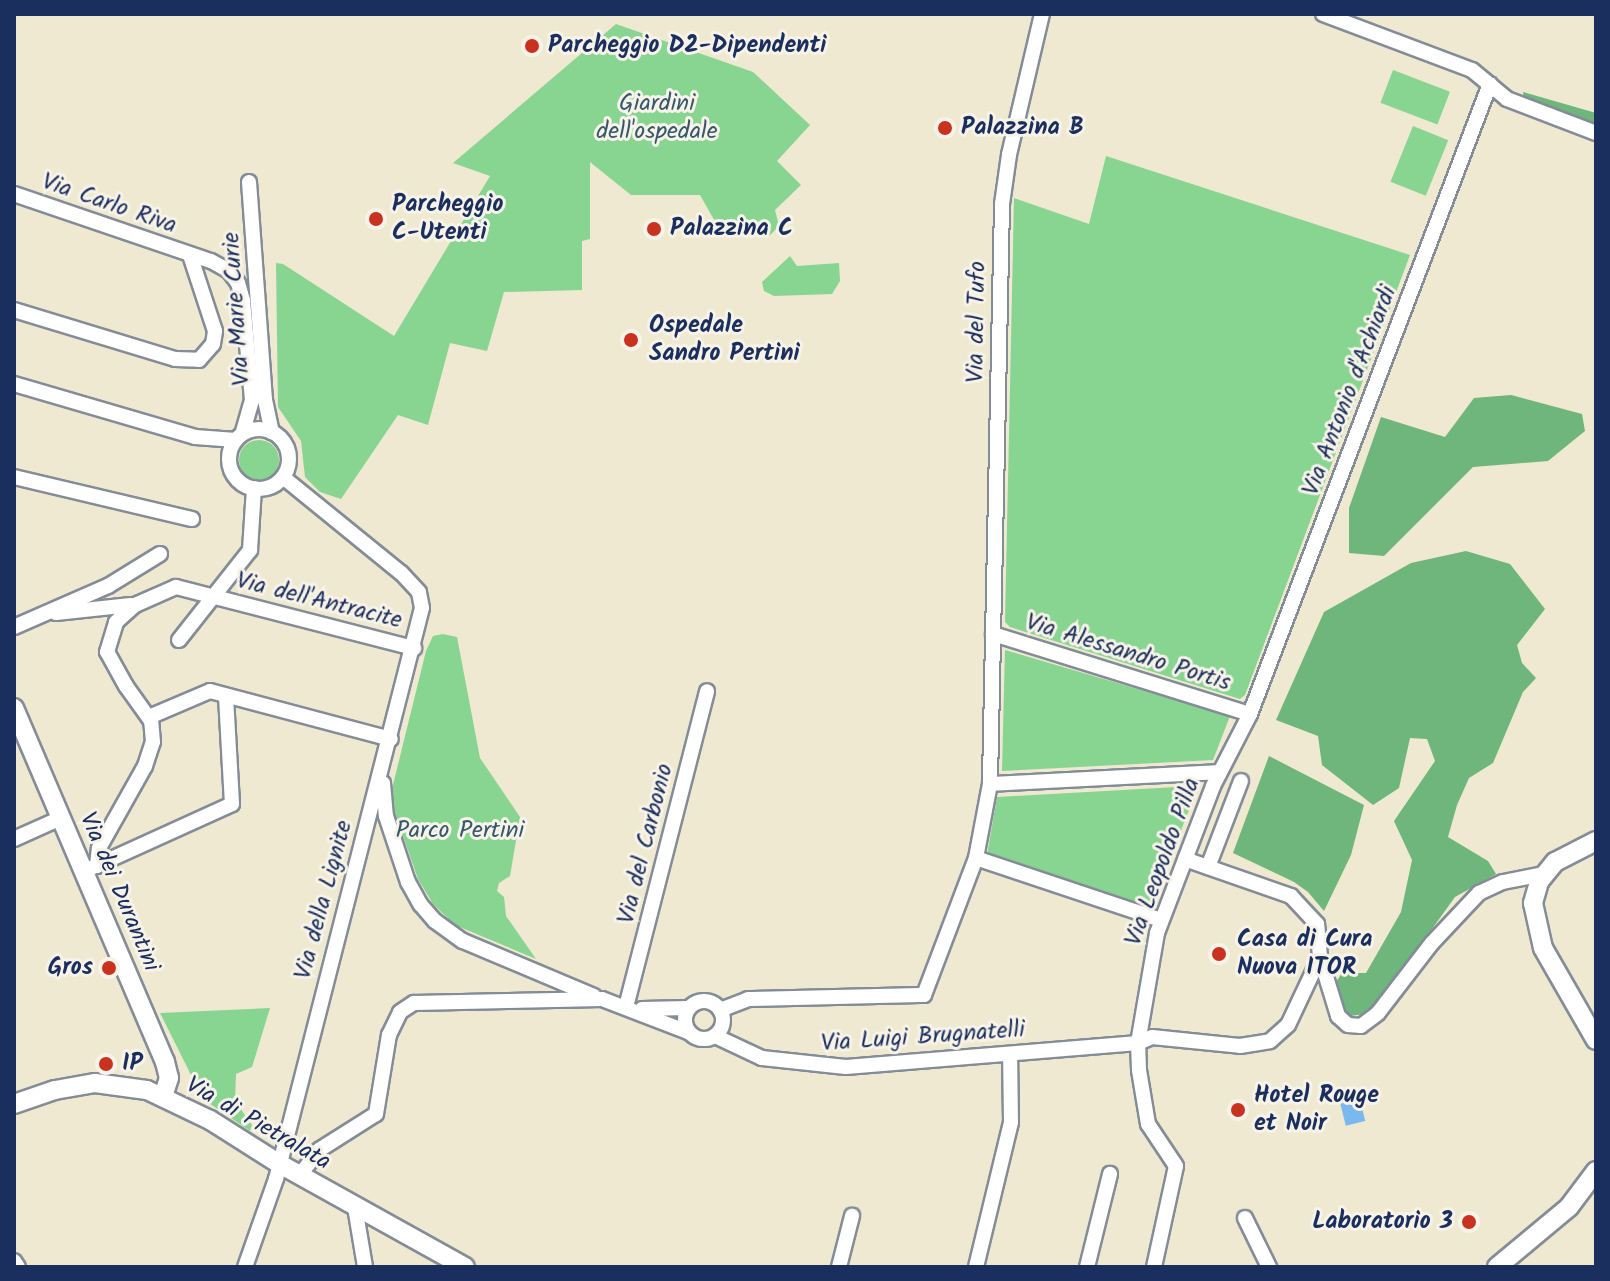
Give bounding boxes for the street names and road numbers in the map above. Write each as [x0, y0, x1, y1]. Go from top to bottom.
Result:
street label: Via Carlo Riva [38, 168, 180, 240]
street label: Via Marie Curie [217, 231, 257, 387]
street label: Via del Tufo [962, 261, 992, 383]
street label: Via Antonio d'Achiardi [1297, 282, 1403, 500]
street label: Via dell'Antracite [233, 566, 405, 636]
street label: Via Alessandro Portis [1022, 608, 1234, 698]
street label: Via del Carbonio [612, 761, 680, 927]
street label: Via Leopoldo Pilla [1119, 774, 1207, 950]
street label: Via dei Durantini [73, 808, 165, 976]
street label: Via della Lignite [289, 817, 359, 983]
street label: Via Luigi Brugnatelli [820, 1016, 1026, 1058]
street label: Via di Pietralata [180, 1071, 336, 1177]

